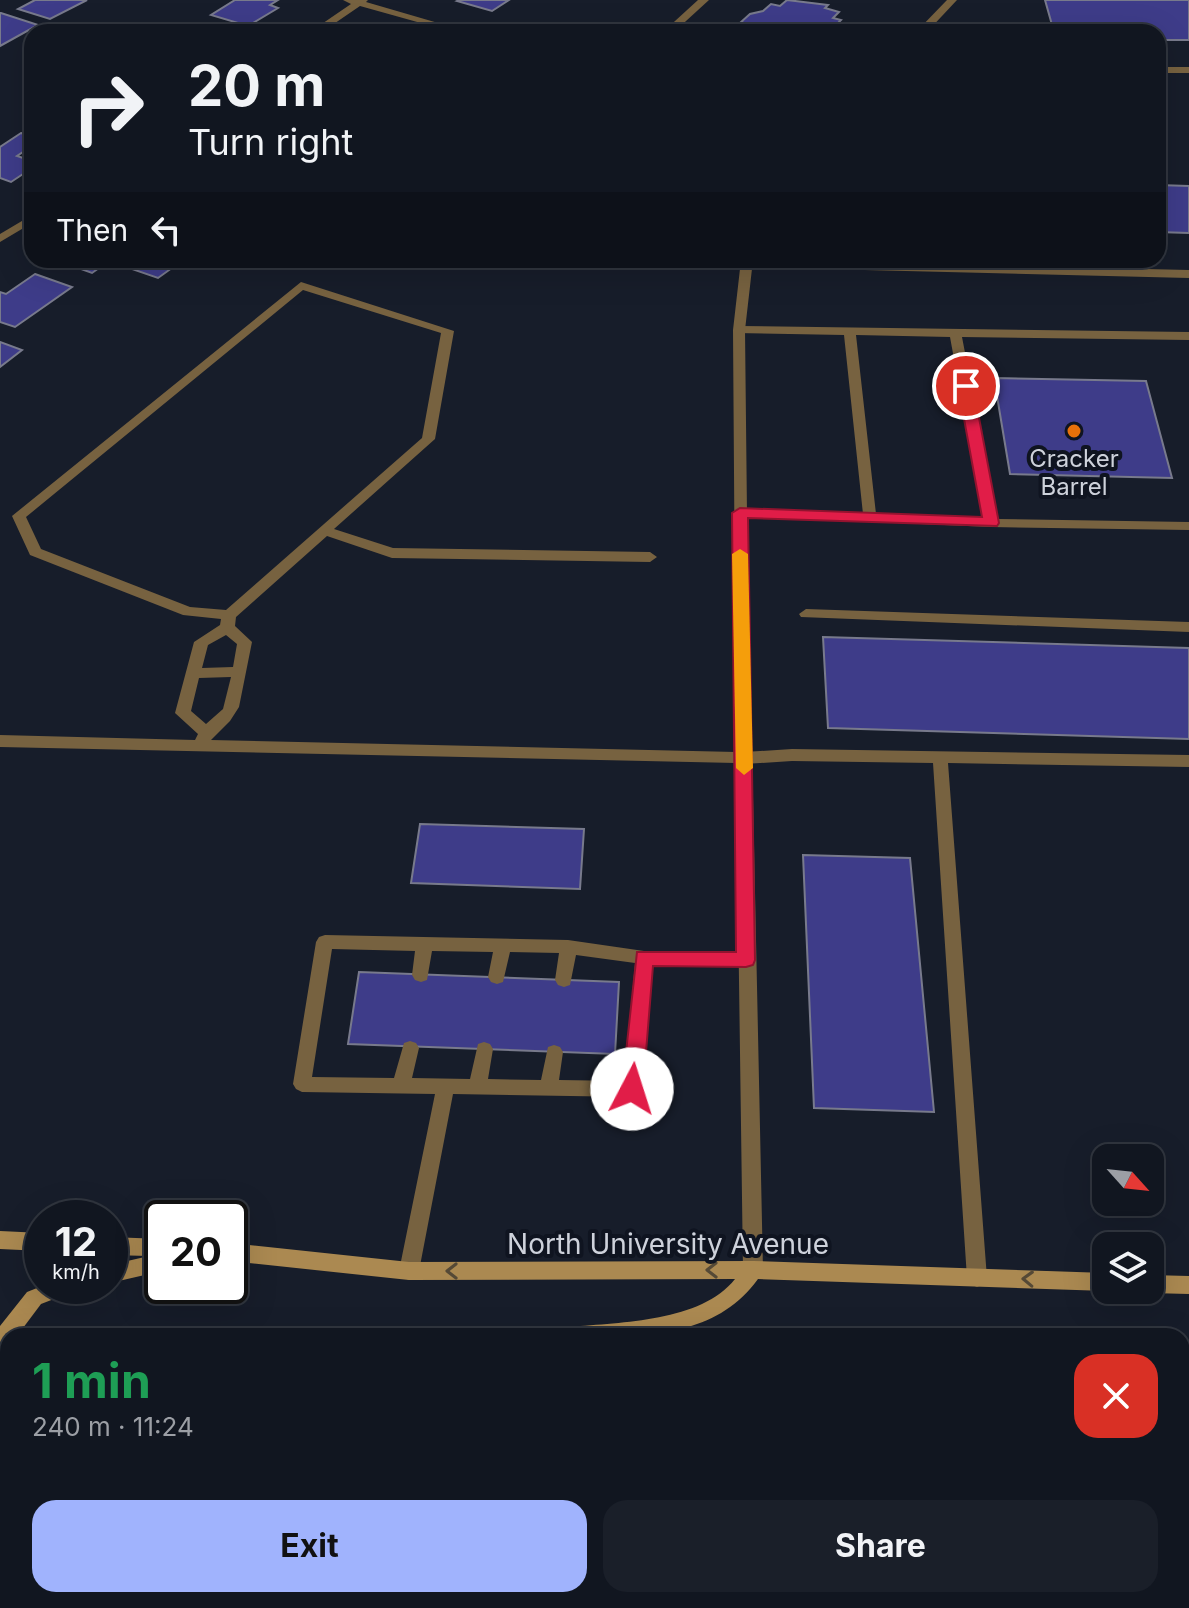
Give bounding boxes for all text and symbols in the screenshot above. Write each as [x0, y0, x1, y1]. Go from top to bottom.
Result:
text: 20 m [188, 52, 325, 120]
icon: right [56, 56, 160, 160]
text: Turn right [188, 120, 353, 164]
icon: left [144, 208, 188, 252]
text: Then [56, 212, 128, 248]
pin [932, 352, 1000, 420]
icon: arrive [944, 364, 988, 408]
marker: Cracker Barrel [1065, 422, 1083, 440]
place label: Cracker Barrel [1029, 444, 1119, 501]
position arrow [590, 1047, 674, 1131]
north arrow [1092, 1144, 1164, 1216]
map controls [1092, 1144, 1164, 1304]
speed limit sign: 20 [144, 1200, 248, 1304]
text: 12 [55, 1217, 97, 1266]
street label: North University Avenue [507, 1227, 829, 1261]
button: layers [1092, 1232, 1164, 1304]
text: km/h [52, 1260, 100, 1284]
one-way arrow [705, 1261, 718, 1279]
one-way arrow [445, 1262, 458, 1280]
one-way arrow [1021, 1271, 1034, 1288]
text: 1 min [32, 1351, 151, 1410]
button: close [1074, 1354, 1158, 1438]
text: 240 m · 11:24 [32, 1411, 194, 1442]
button: Exit [32, 1500, 587, 1592]
button: Share [603, 1500, 1158, 1592]

